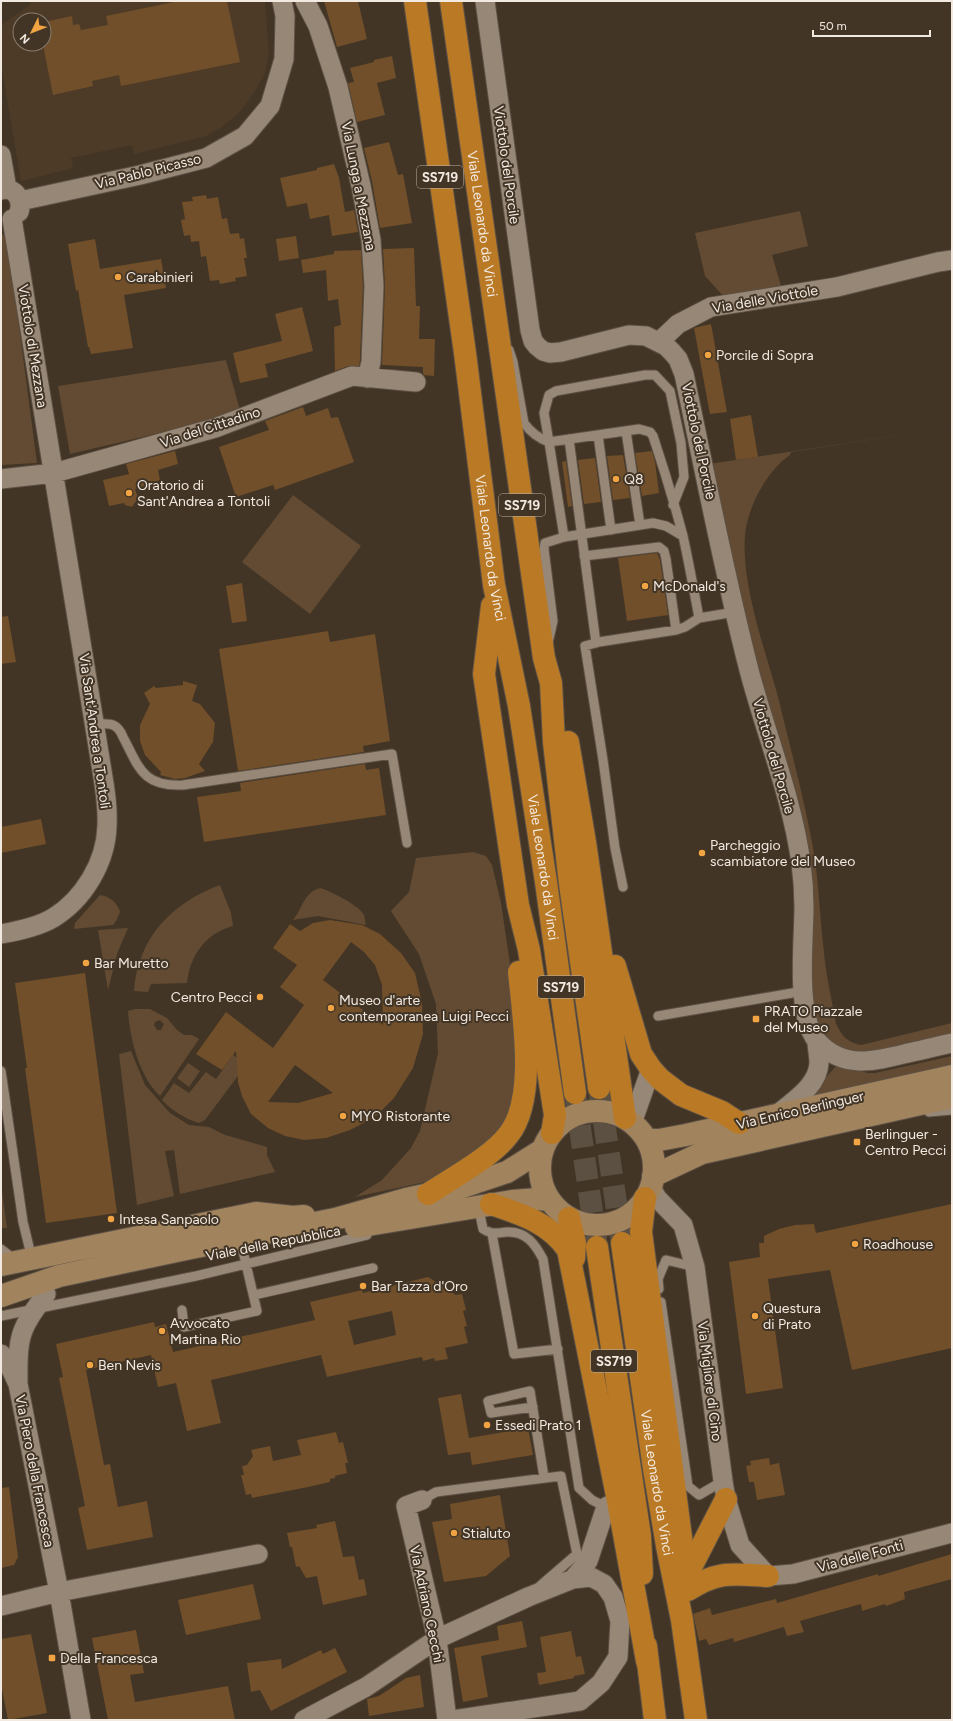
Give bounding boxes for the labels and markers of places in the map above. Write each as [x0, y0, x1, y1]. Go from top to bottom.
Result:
place label: Carabinieri [126, 269, 193, 286]
marker: Carabinieri [113, 272, 123, 282]
place label: Porcile di Sopra [716, 347, 814, 364]
marker: Porcile di Sopra [703, 350, 713, 360]
place label: Q8 [624, 471, 644, 488]
marker: Q8 [611, 474, 621, 484]
place label: Oratorio di Sant'Andrea a Tontoli [137, 477, 270, 510]
marker: Oratorio di Sant'Andrea a Tontoli [124, 488, 134, 498]
place label: McDonald's [653, 578, 726, 595]
marker: McDonald's [640, 581, 650, 591]
place label: Parcheggio scambiatore del Museo [710, 837, 855, 870]
marker: Parcheggio scambiatore del Museo [697, 848, 707, 858]
place label: Bar Muretto [94, 955, 169, 972]
marker: Bar Muretto [81, 958, 91, 968]
place label: Centro Pecci [171, 989, 252, 1006]
marker: Centro Pecci [255, 992, 265, 1002]
place label: Museo d'arte contemporanea Luigi Pecci [339, 992, 509, 1025]
marker: Museo d'arte contemporanea Luigi Pecci [326, 1003, 336, 1013]
place label: PRATO Piazzale del Museo [764, 1003, 863, 1036]
marker: PRATO Piazzale del Museo [751, 1014, 761, 1024]
place label: MYO Ristorante [351, 1108, 450, 1125]
marker: MYO Ristorante [338, 1111, 348, 1121]
place label: Berlinguer - Centro Pecci [865, 1126, 946, 1159]
marker: Berlinguer - Centro Pecci [852, 1137, 862, 1147]
place label: Intesa Sanpaolo [119, 1211, 219, 1228]
marker: Intesa Sanpaolo [106, 1214, 116, 1224]
place label: Roadhouse [863, 1236, 933, 1253]
marker: Roadhouse [850, 1239, 860, 1249]
place label: Bar Tazza d'Oro [371, 1278, 468, 1295]
marker: Bar Tazza d'Oro [358, 1281, 368, 1291]
place label: Questura di Prato [763, 1300, 821, 1333]
marker: Questura di Prato [750, 1311, 760, 1321]
place label: Avvocato Martina Rio [170, 1315, 241, 1348]
marker: Avvocato Martina Rio [157, 1326, 167, 1336]
place label: Ben Nevis [98, 1357, 161, 1374]
marker: Ben Nevis [85, 1360, 95, 1370]
place label: Essedi Prato 1 [495, 1417, 581, 1434]
marker: Essedi Prato 1 [482, 1420, 492, 1430]
place label: Stialuto [462, 1525, 511, 1542]
marker: Stialuto [449, 1528, 459, 1538]
place label: Della Francesca [60, 1650, 158, 1667]
marker: Della Francesca [47, 1653, 57, 1663]

